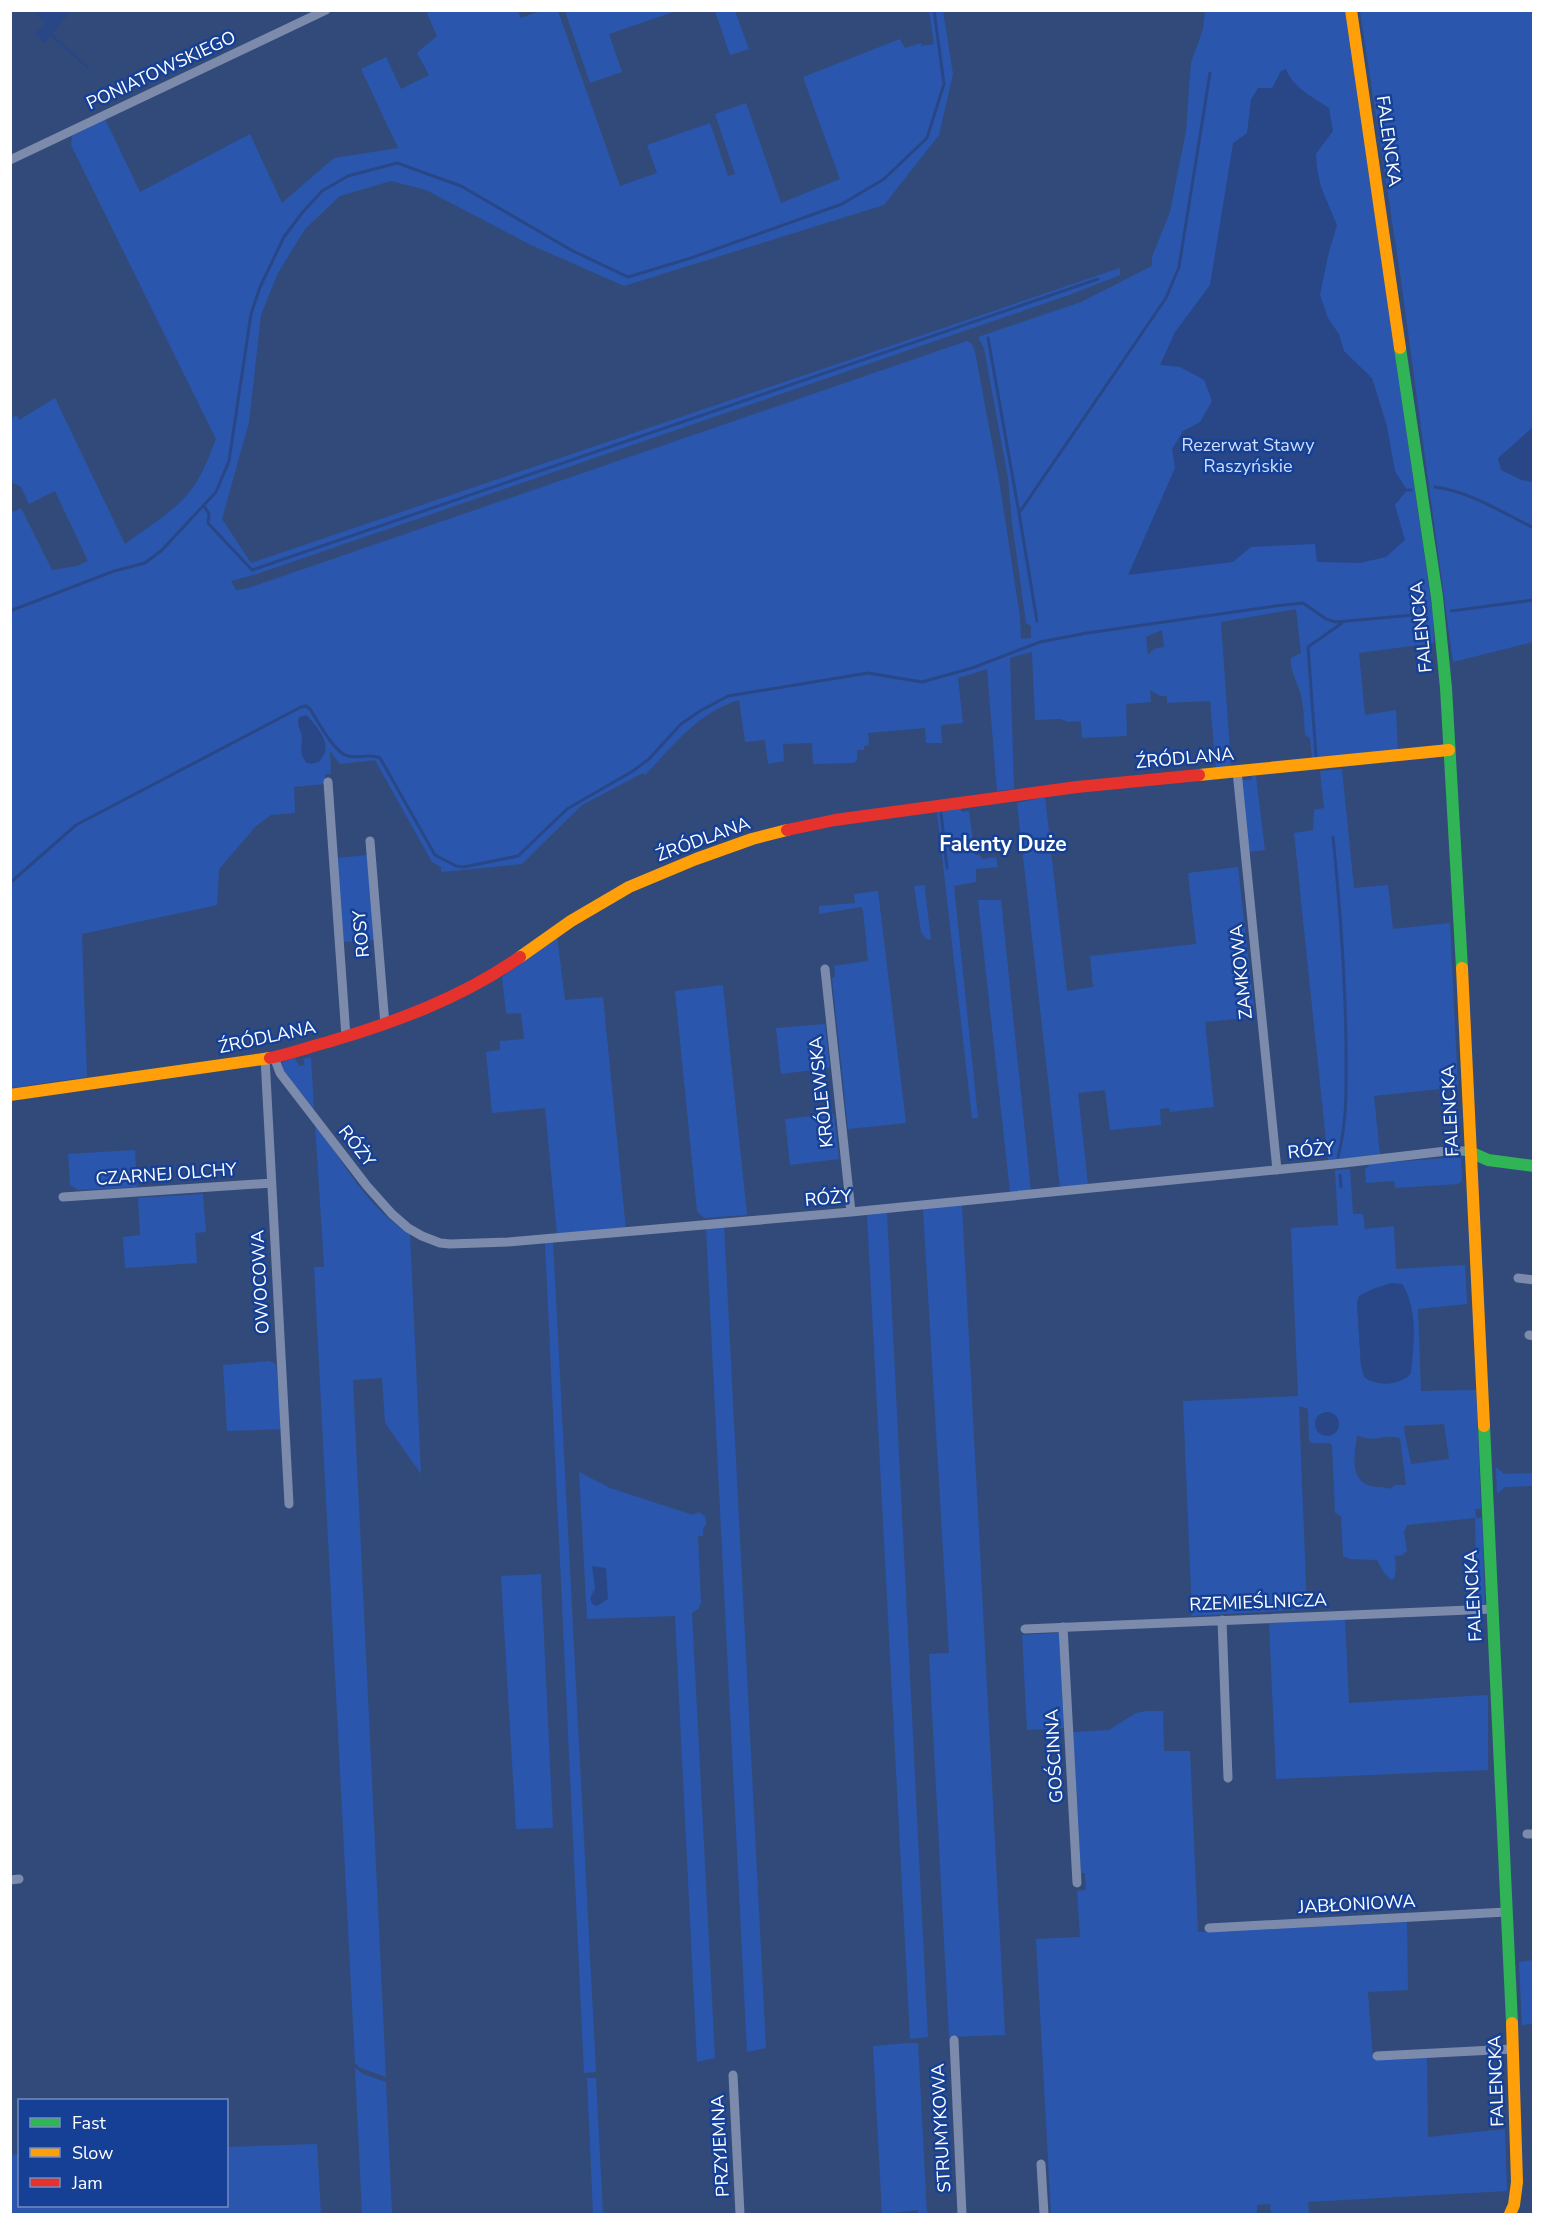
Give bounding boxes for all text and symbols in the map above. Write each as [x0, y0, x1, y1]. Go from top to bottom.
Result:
street label: PONIATOWSKIEGO [82, 25, 240, 115]
street label: FALENCKA [1371, 94, 1407, 188]
park label: Rezerwat Stawy Raszyńskie [1181, 433, 1315, 478]
street label: FALENCKA [1404, 580, 1438, 674]
street label: ŹRÓDLANA [1135, 742, 1235, 774]
street label: ŹRÓDLANA [653, 811, 753, 867]
district label: Falenty Duże [939, 830, 1067, 858]
street label: ROSY [347, 909, 375, 959]
street label: ZAMKOWA [1224, 923, 1258, 1021]
street label: ŹRÓDLANA [216, 1015, 318, 1059]
street label: KRÓLEWSKA [803, 1035, 839, 1149]
street label: FALENCKA [1436, 1065, 1464, 1157]
street label: RÓŻY [333, 1120, 381, 1172]
street label: RÓŻY [1286, 1136, 1336, 1164]
street label: CZARNEJ OLCHY [95, 1157, 238, 1191]
street label: RÓŻY [804, 1184, 853, 1212]
street label: OWOCOWA [245, 1229, 275, 1335]
street label: FALENCKA [1459, 1550, 1487, 1642]
street label: RZEMIEŚLNICZA [1189, 1588, 1327, 1616]
street label: GOŚCINNA [1040, 1708, 1068, 1804]
street label: JABŁONIOWA [1297, 1889, 1416, 1919]
street label: FALENCKA [1482, 2035, 1510, 2127]
street label: STRUMYKOWA [926, 2063, 956, 2193]
street label: PRZYJEMNA [705, 2094, 735, 2198]
legend [18, 2099, 228, 2207]
text: Fast [72, 2111, 107, 2135]
text: Slow [72, 2141, 113, 2165]
text: Jam [71, 2171, 103, 2195]

